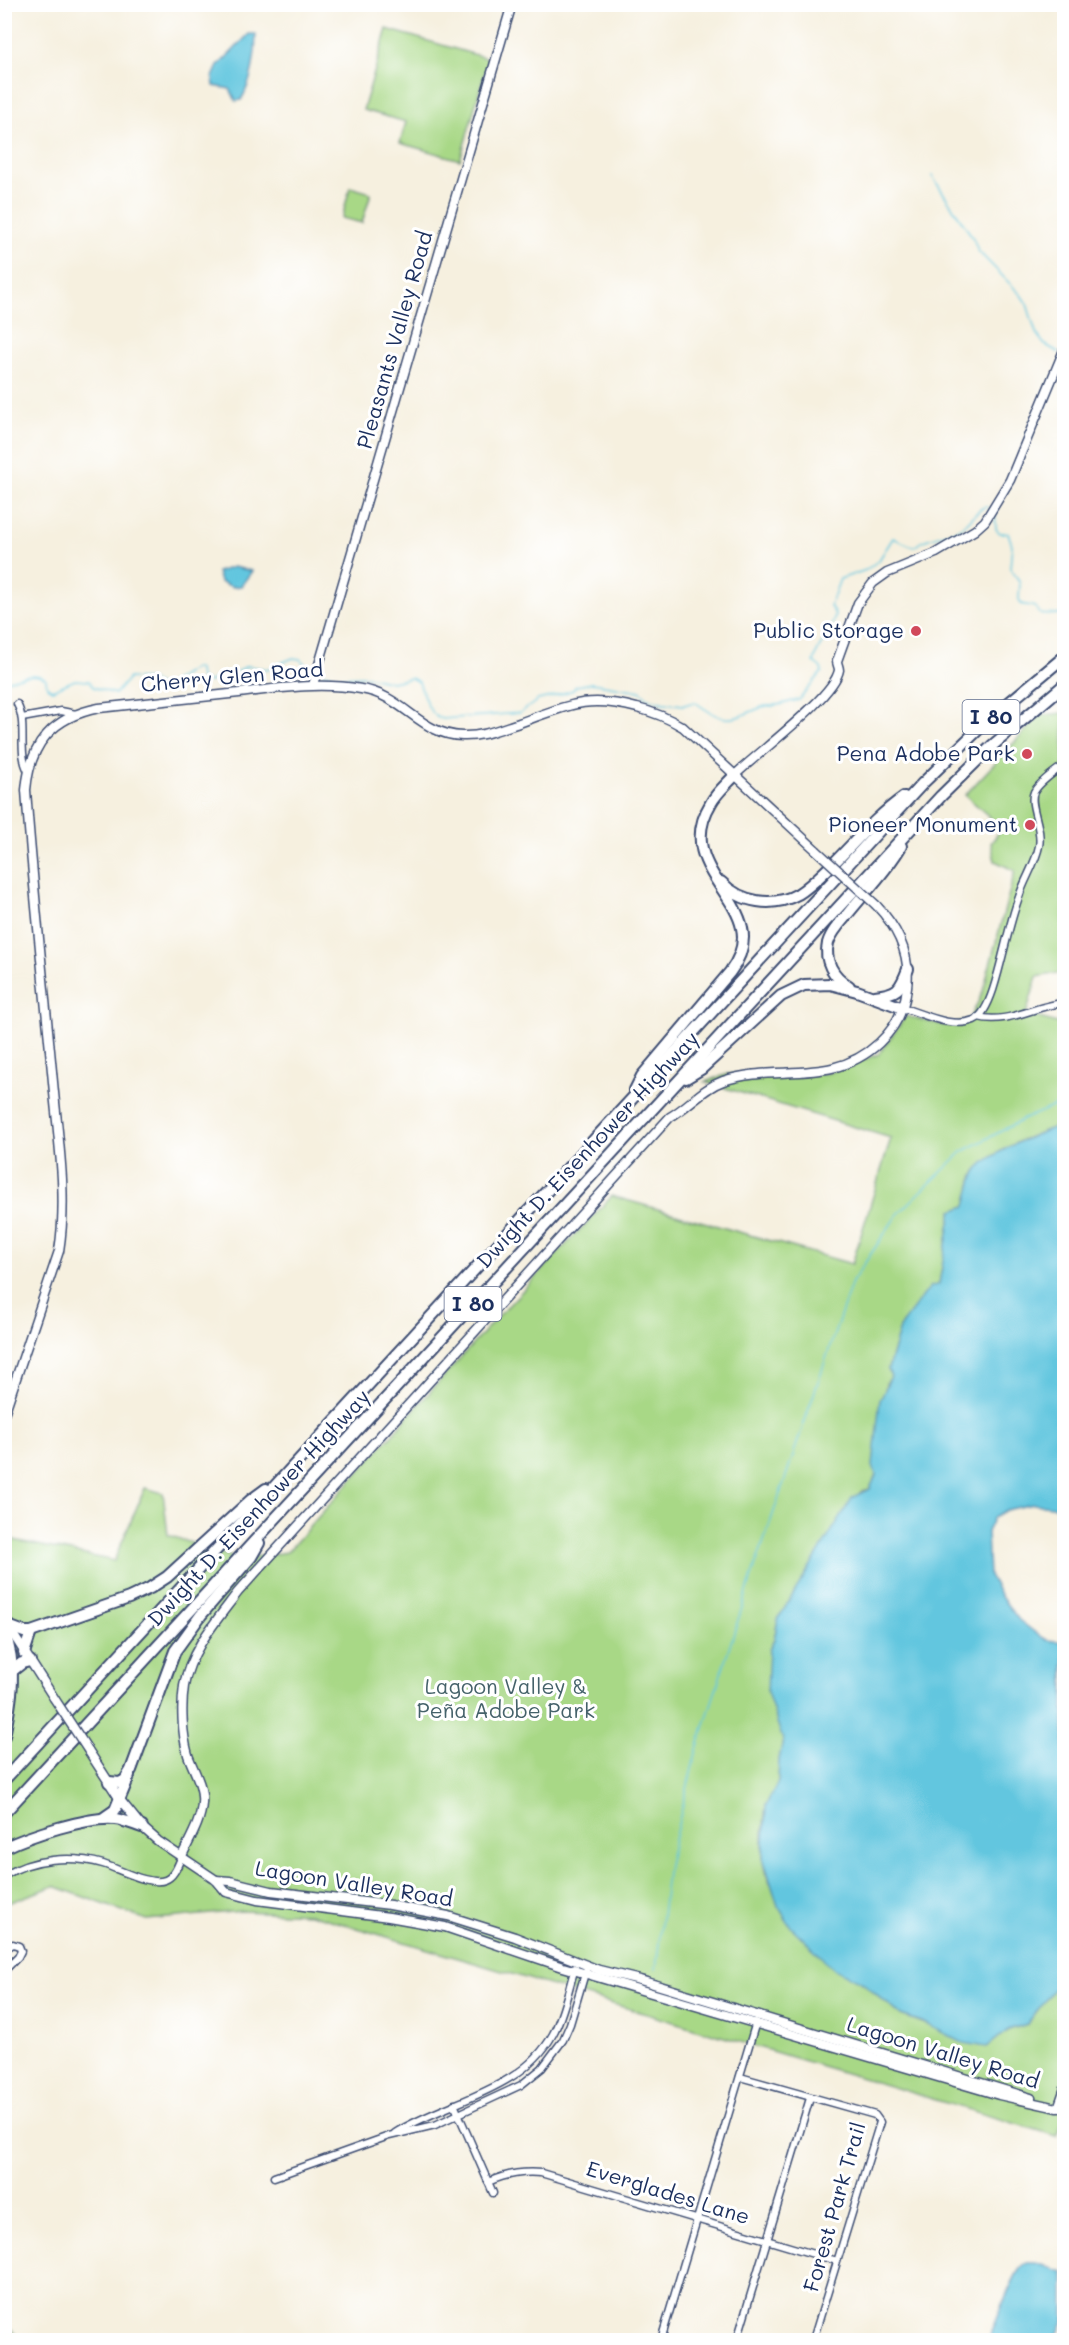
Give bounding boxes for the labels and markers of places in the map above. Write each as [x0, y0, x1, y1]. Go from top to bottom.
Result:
place label: Public Storage [753, 616, 904, 643]
marker: Public Storage [909, 624, 923, 638]
place label: Pena Adobe Park [837, 739, 1015, 766]
marker: Pena Adobe Park [1020, 747, 1034, 761]
place label: Pioneer Monument [828, 810, 1018, 837]
marker: Pioneer Monument [1023, 818, 1037, 832]

